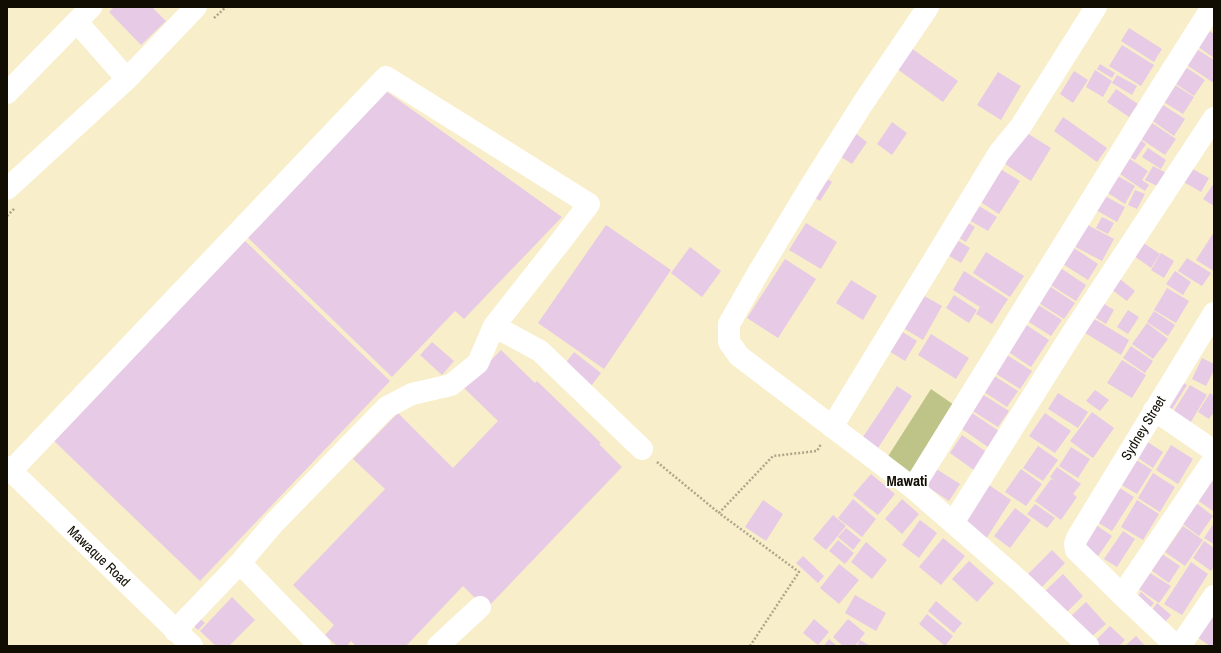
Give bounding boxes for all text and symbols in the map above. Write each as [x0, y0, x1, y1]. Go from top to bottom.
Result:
street label: Sydney Street [1117, 392, 1169, 464]
district label: Mawati [886, 470, 928, 491]
street label: Mawaque Road [64, 522, 134, 590]

